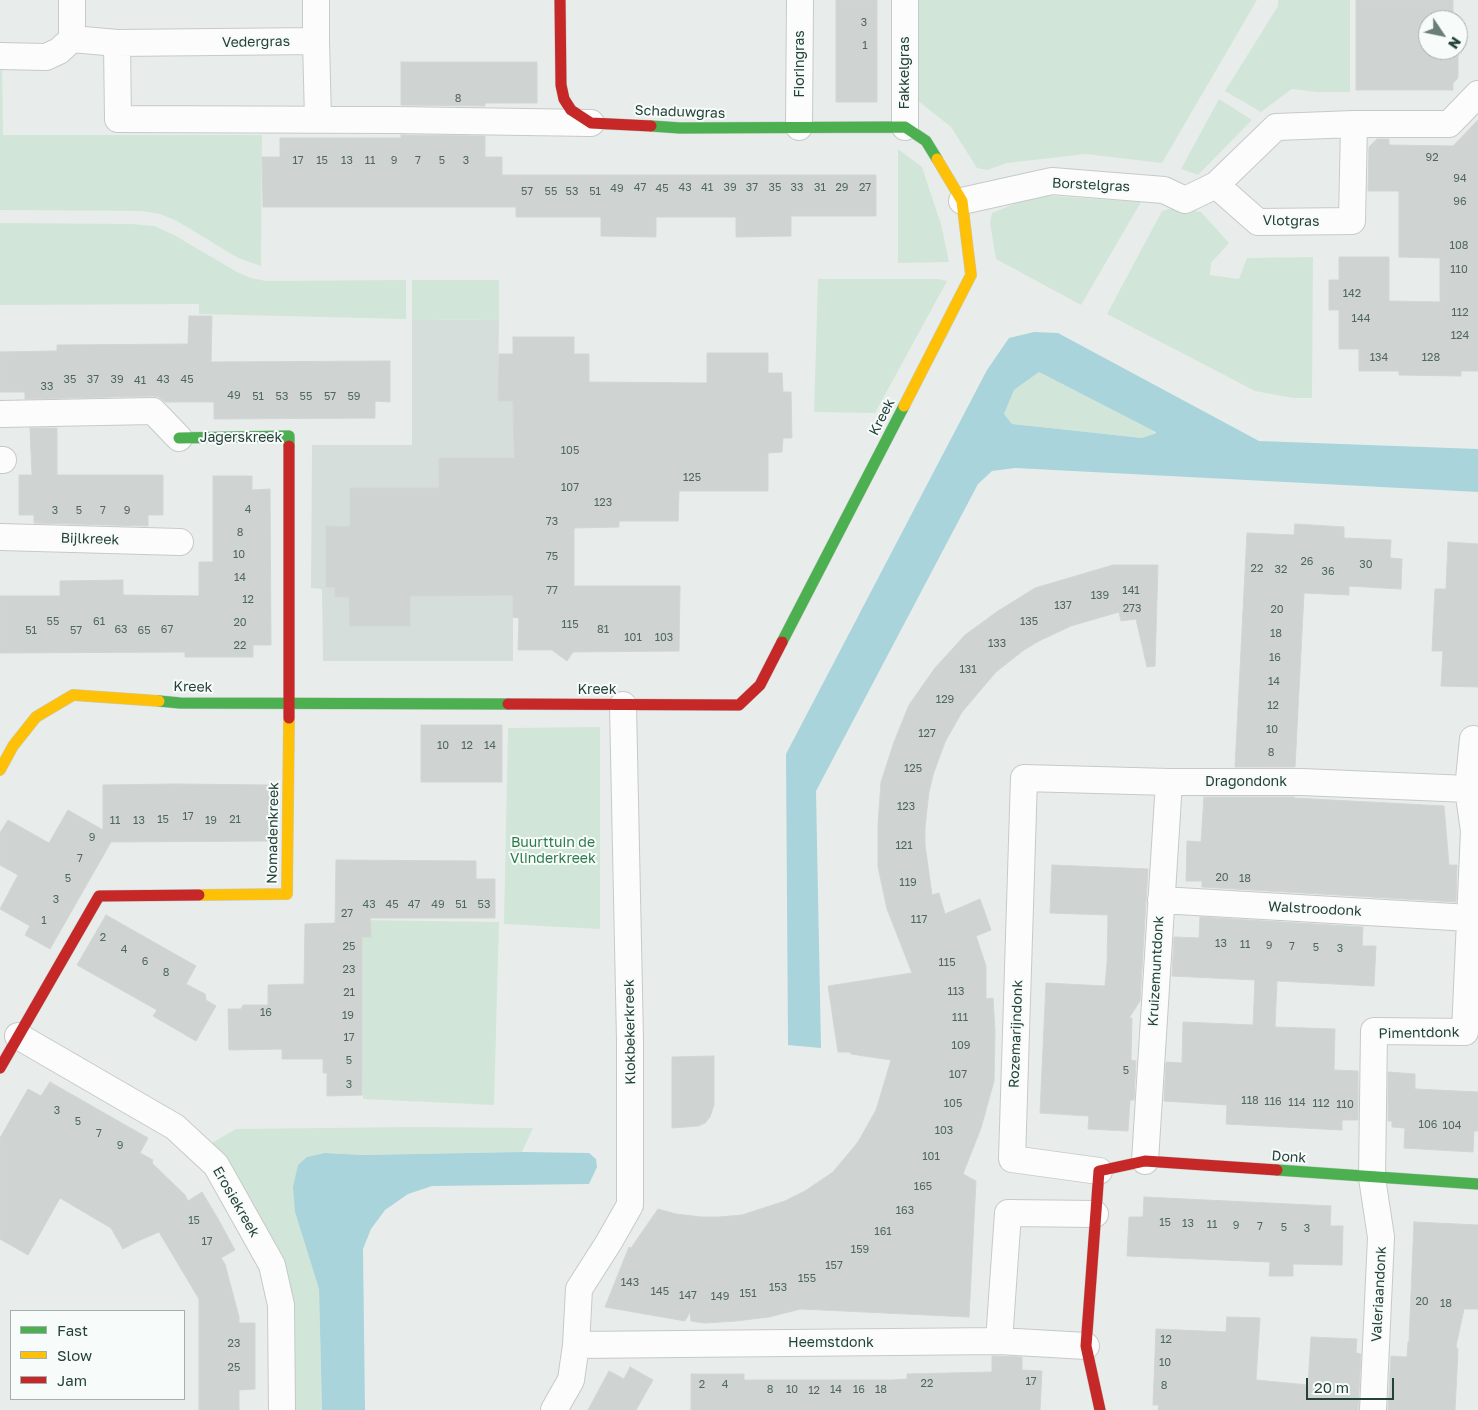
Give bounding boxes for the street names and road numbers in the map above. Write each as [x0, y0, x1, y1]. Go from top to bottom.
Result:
street label: Fioringras [792, 30, 808, 98]
street label: Vedergras [222, 33, 290, 51]
street label: Fakkelgras [897, 36, 913, 110]
street label: Schaduwgras [634, 102, 726, 122]
street label: Borstelgras [1052, 175, 1130, 195]
street label: Vlotgras [1262, 212, 1320, 230]
street label: Kreek [866, 396, 898, 438]
street label: Jagerskreek [200, 430, 282, 446]
street label: Bijlkreek [60, 530, 120, 548]
street label: Kreek [173, 678, 213, 696]
street label: Kreek [577, 682, 617, 698]
street label: Dragondonk [1205, 774, 1287, 790]
street label: Nomadenkreek [264, 782, 282, 884]
street label: Walstroodonk [1268, 898, 1362, 920]
street label: Kruizemuntdonk [1145, 915, 1167, 1027]
street label: Klokbekerkreek [621, 979, 639, 1085]
street label: Rozemarijndonk [1006, 980, 1026, 1088]
street label: Pimentdonk [1378, 1024, 1460, 1042]
street label: Donk [1271, 1147, 1307, 1167]
street label: Erosiekreek [209, 1164, 263, 1240]
street label: Valeriaandonk [1368, 1246, 1390, 1342]
street label: Heemstdonk [788, 1335, 874, 1351]

